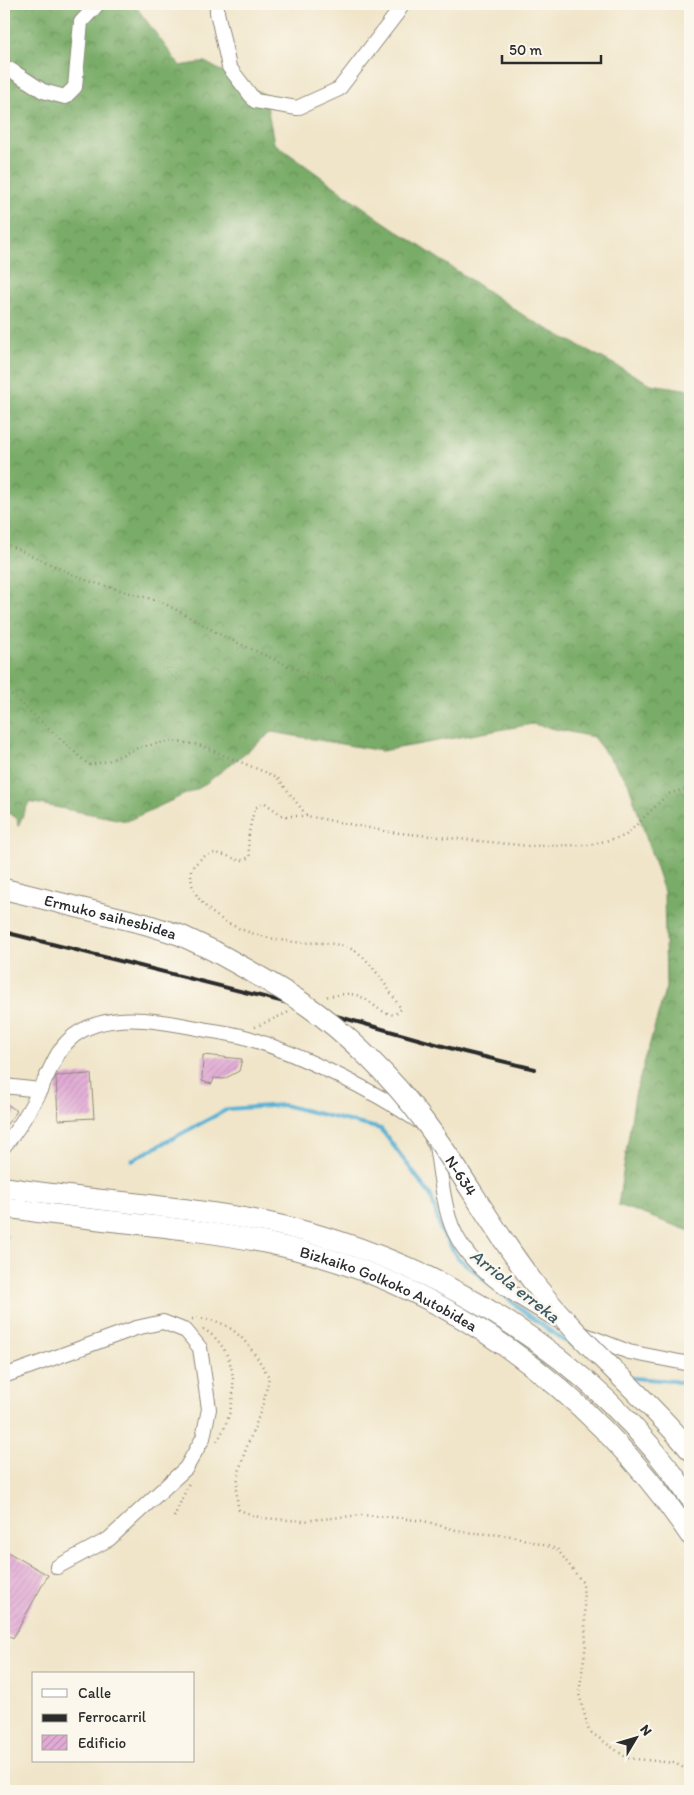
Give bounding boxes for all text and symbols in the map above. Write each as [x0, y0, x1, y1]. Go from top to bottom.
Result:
scale bar [502, 32, 600, 64]
text: 50 m [509, 41, 542, 59]
street label: Ermuko saihesbidea [42, 890, 179, 943]
street label: N-634 [441, 1152, 481, 1200]
street label: Bizkaiko Golkoko Autobidea [298, 1242, 482, 1336]
water label: Arriola erreka [466, 1244, 565, 1328]
legend [32, 1672, 195, 1762]
text: Calle [78, 1684, 111, 1702]
text: Ferrocarril [78, 1708, 147, 1726]
north arrow [612, 1712, 662, 1762]
text: N [636, 1721, 655, 1739]
text: Edificio [78, 1734, 126, 1752]

